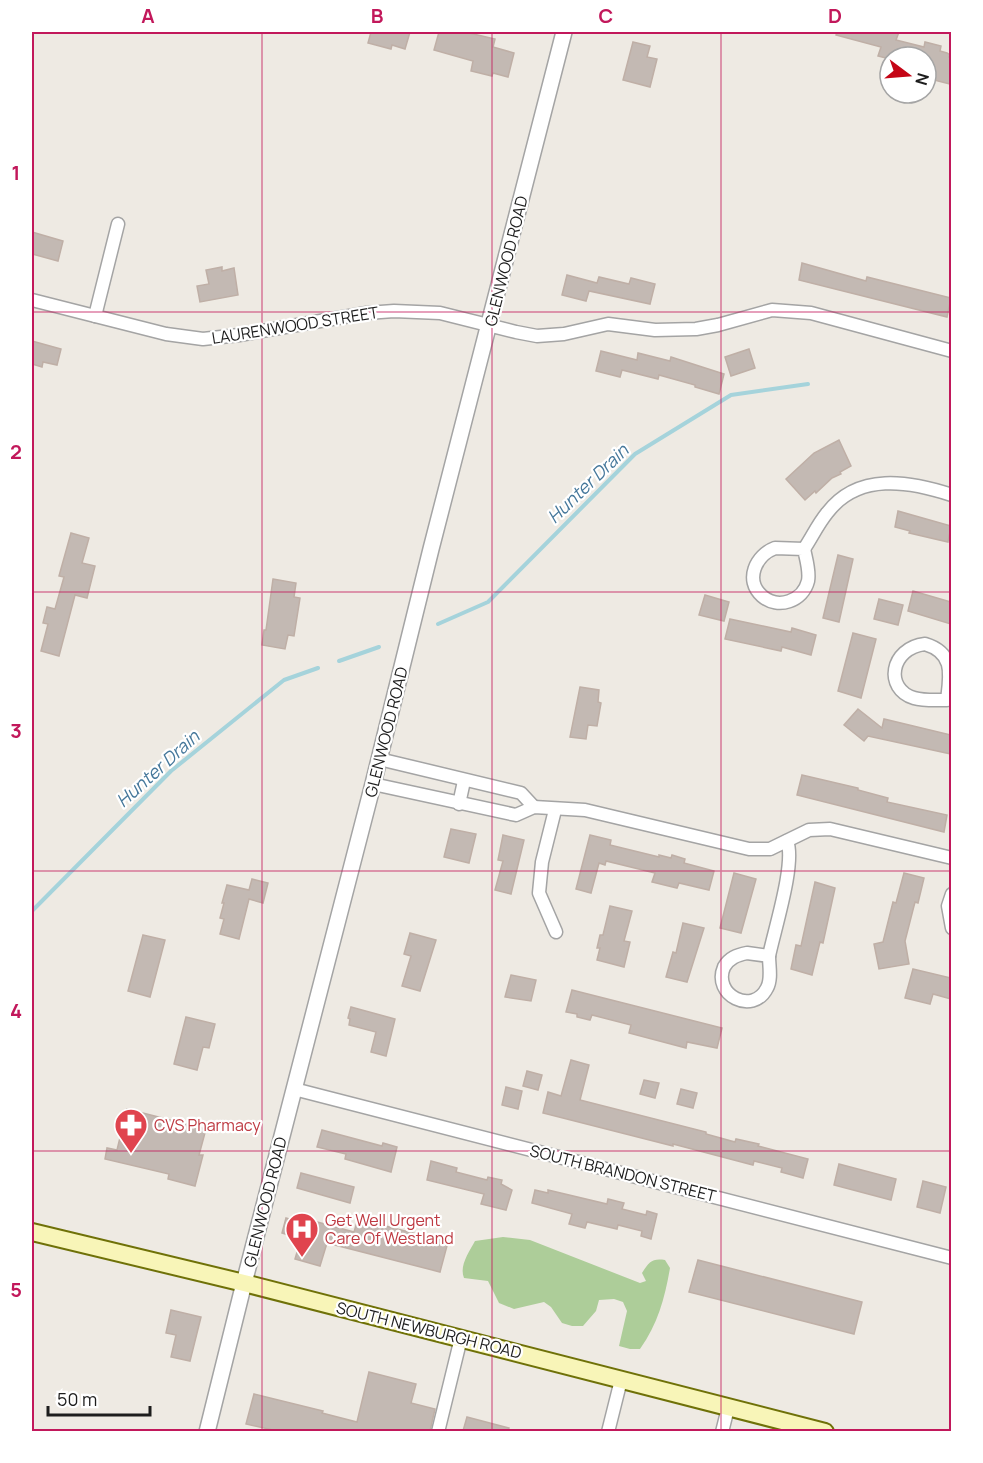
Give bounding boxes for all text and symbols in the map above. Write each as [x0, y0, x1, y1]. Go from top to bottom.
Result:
text: A [141, 2, 155, 29]
text: B [371, 2, 384, 29]
text: C [599, 2, 613, 29]
text: D [828, 2, 842, 29]
north arrow [878, 45, 938, 105]
text: N [910, 71, 935, 88]
text: 1 [12, 159, 20, 186]
street label: GLENWOOD ROAD [479, 193, 533, 328]
street label: LAURENWOOD STREET [210, 301, 380, 349]
text: 2 [10, 438, 22, 465]
water label: Hunter Drain [541, 438, 634, 528]
street label: GLENWOOD ROAD [359, 664, 413, 799]
text: 3 [10, 717, 22, 744]
water label: Hunter Drain [111, 724, 205, 812]
text: 4 [10, 997, 22, 1024]
pharmacy icon: CVS Pharmacy [113, 1107, 149, 1154]
place label: CVS Pharmacy [154, 1114, 261, 1136]
street label: GLENWOOD ROAD [238, 1134, 292, 1269]
street label: SOUTH BRANDON STREET [528, 1139, 719, 1207]
place label: Get Well Urgent Care Of Westland [325, 1209, 454, 1249]
hospital icon: Get Well Urgent Care Of Westland [284, 1211, 320, 1258]
text: 5 [10, 1276, 22, 1303]
street label: SOUTH NEWBURGH ROAD [334, 1296, 524, 1364]
scale bar [48, 1379, 150, 1417]
text: 50 m [57, 1387, 97, 1411]

